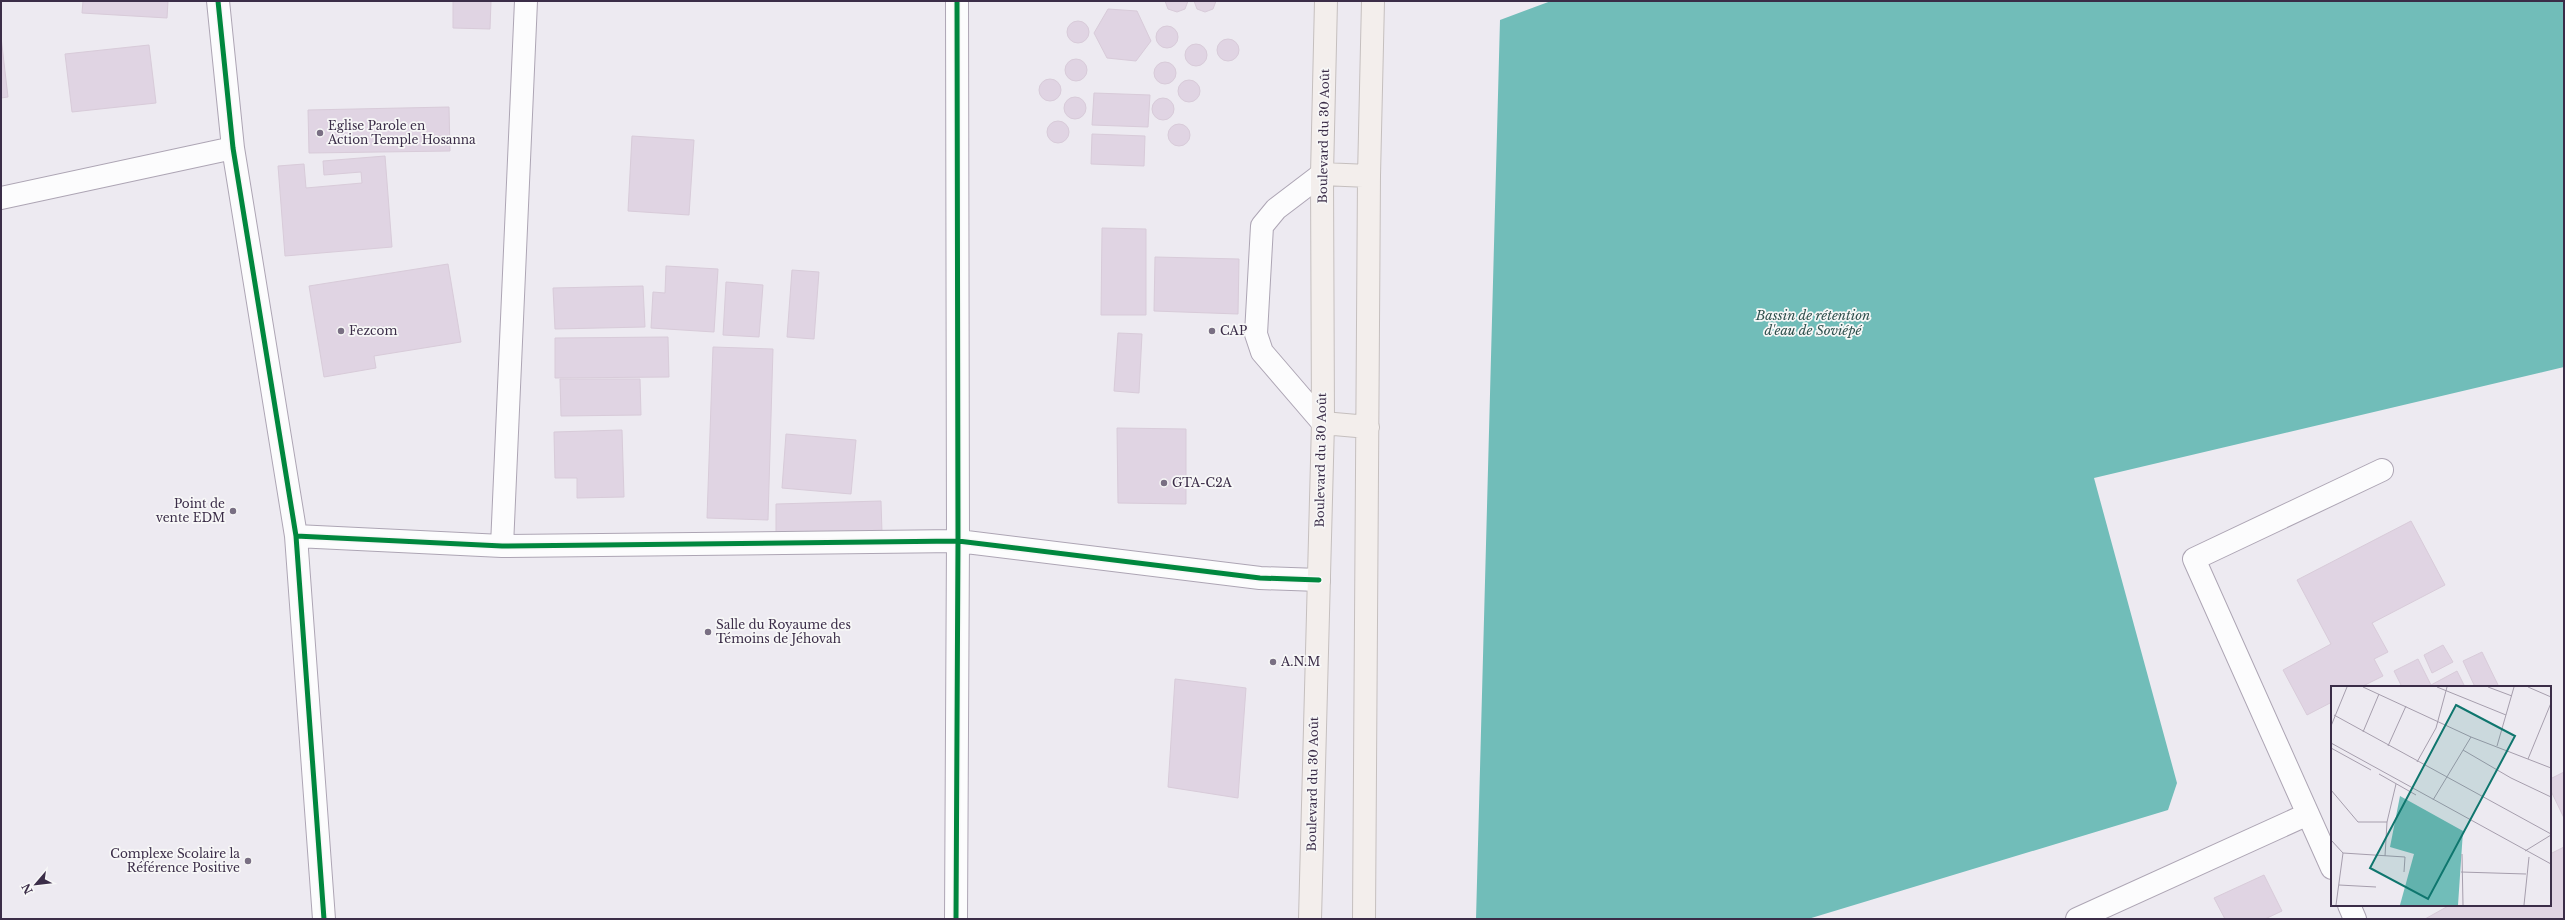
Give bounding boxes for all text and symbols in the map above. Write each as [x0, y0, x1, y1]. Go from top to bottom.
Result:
street label: Boulevard du 30 Août [1315, 68, 1332, 203]
place label: Eglise Parole en Action Temple Hosanna [327, 118, 476, 147]
marker: Eglise Parole en Action Temple Hosanna [315, 128, 325, 138]
water label: Bassin de rétention d'eau de Soviépé [1755, 307, 1870, 339]
place label: Fezcom [349, 323, 397, 338]
place label: CAP [1220, 323, 1247, 338]
marker: Fezcom [336, 326, 346, 336]
marker: CAP [1207, 326, 1217, 336]
street label: Boulevard du 30 Août [1312, 392, 1329, 527]
place label: GTA-C2A [1172, 475, 1233, 490]
marker: GTA-C2A [1159, 478, 1169, 488]
place label: Point de vente EDM [156, 496, 225, 525]
marker: Point de vente EDM [228, 506, 238, 516]
place label: Salle du Royaume des Témoins de Jéhovah [716, 617, 851, 646]
marker: Salle du Royaume des Témoins de Jéhovah [703, 627, 713, 637]
place label: A.N.M [1280, 654, 1320, 669]
marker: A.N.M [1268, 657, 1278, 667]
inset map [2331, 686, 2551, 906]
street label: Boulevard du 30 Août [1304, 716, 1321, 851]
place label: Complexe Scolaire la Référence Positive [110, 846, 240, 875]
marker: Complexe Scolaire la Référence Positive [243, 856, 253, 866]
north arrow [16, 864, 56, 904]
text: N [18, 880, 36, 897]

